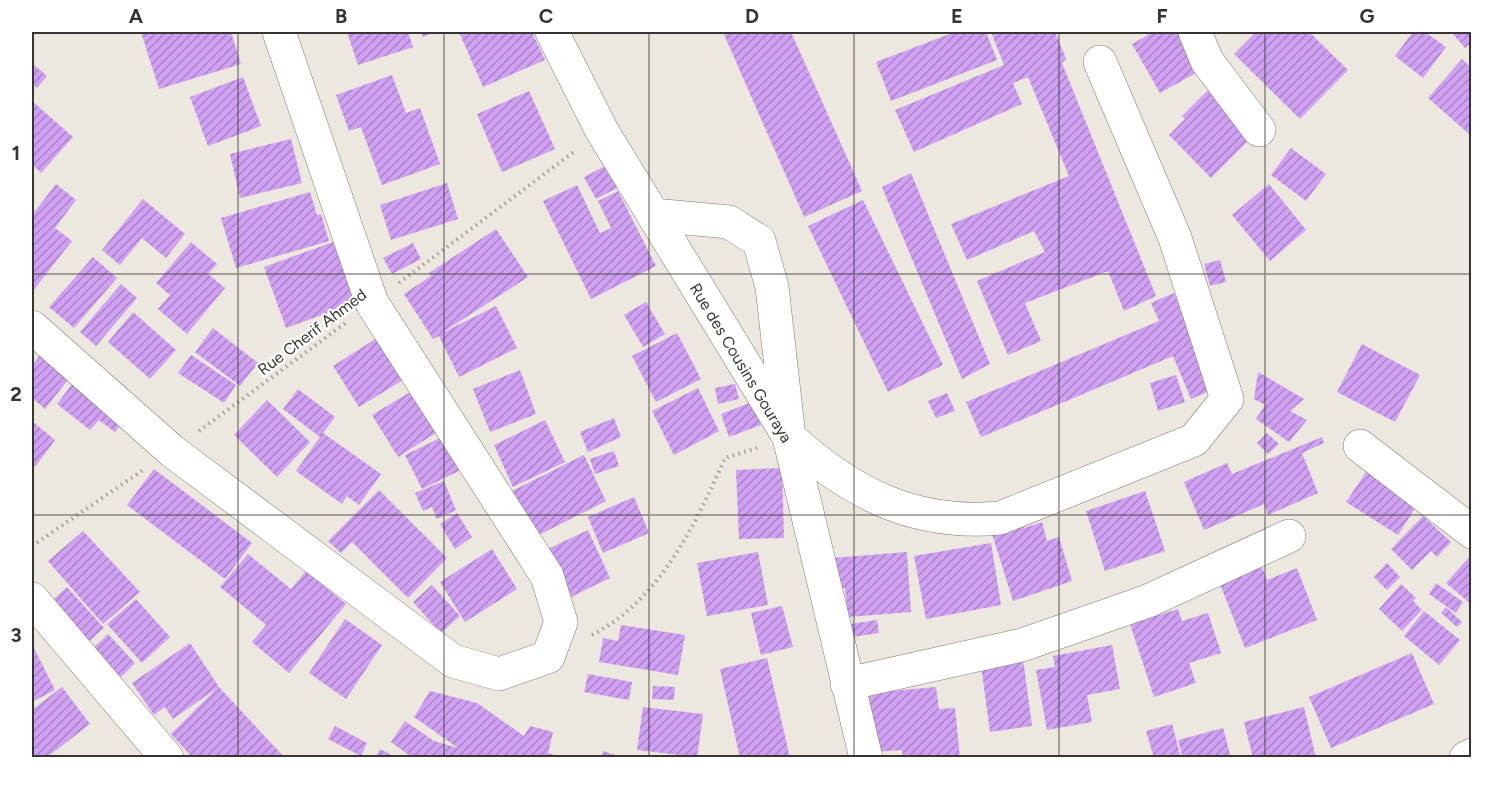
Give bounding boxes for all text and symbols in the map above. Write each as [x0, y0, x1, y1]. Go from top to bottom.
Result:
text: A [129, 4, 144, 28]
text: B [335, 4, 347, 28]
text: C [539, 4, 553, 28]
text: D [745, 4, 759, 28]
text: E [951, 4, 963, 28]
text: F [1156, 4, 1168, 28]
text: G [1360, 4, 1375, 28]
text: 1 [12, 141, 20, 165]
street label: Rue des Cousins Gouraya [686, 280, 796, 446]
street label: Rue Cherif Ahmed [254, 285, 370, 379]
text: 2 [10, 382, 22, 406]
text: 3 [10, 623, 22, 647]

